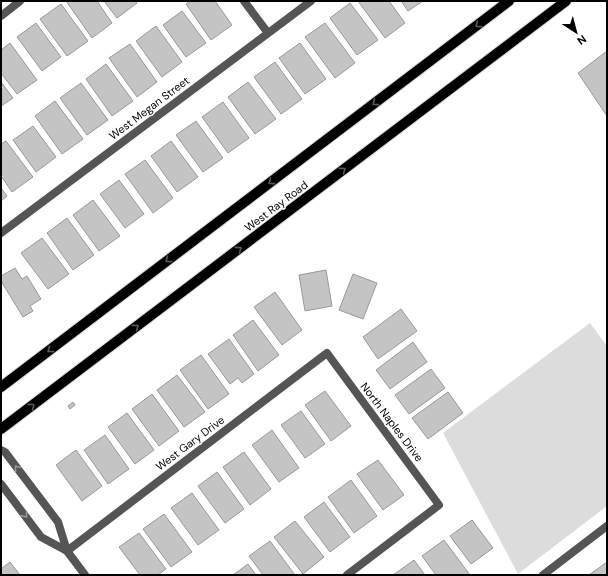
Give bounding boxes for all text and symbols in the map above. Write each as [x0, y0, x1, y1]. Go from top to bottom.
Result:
north arrow [556, 12, 596, 52]
one-way arrow [476, 20, 483, 27]
text: N [575, 32, 589, 48]
street label: West Megan Street [106, 73, 192, 143]
one-way arrow [372, 98, 379, 105]
one-way arrow [339, 168, 346, 175]
one-way arrow [269, 177, 276, 184]
street label: West Ray Road [242, 178, 311, 234]
one-way arrow [235, 247, 242, 254]
one-way arrow [165, 255, 172, 262]
one-way arrow [131, 325, 138, 332]
one-way arrow [47, 345, 54, 352]
street label: North Naples Drive [358, 380, 426, 464]
one-way arrow [28, 404, 35, 411]
street label: West Gary Drive [153, 413, 227, 473]
one-way arrow [15, 466, 22, 473]
one-way arrow [20, 511, 27, 518]

